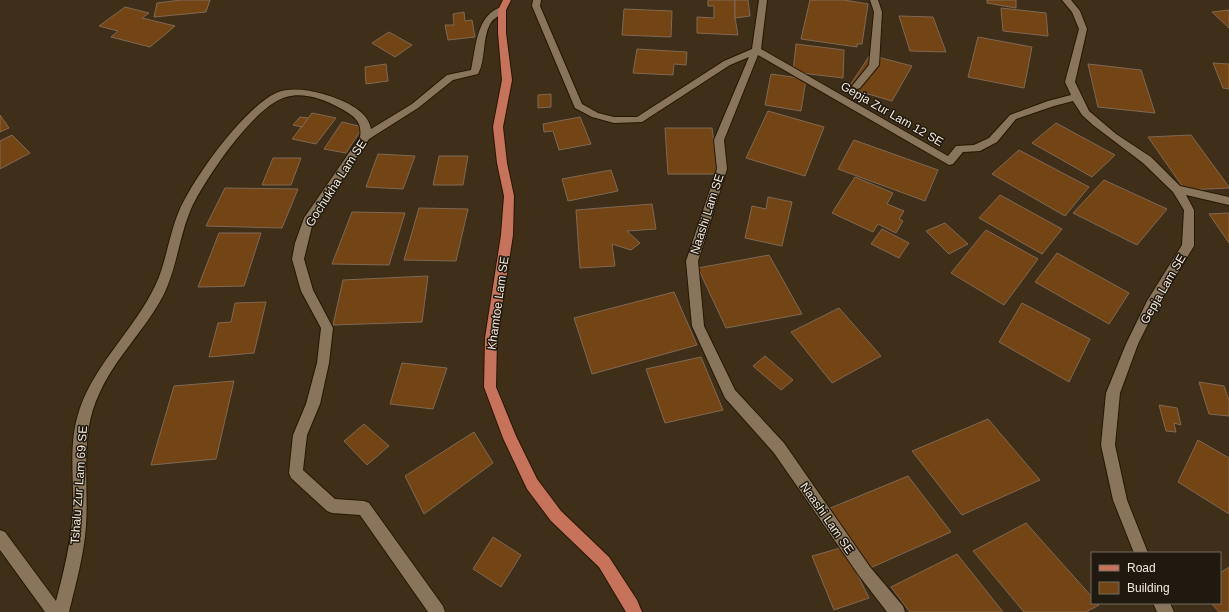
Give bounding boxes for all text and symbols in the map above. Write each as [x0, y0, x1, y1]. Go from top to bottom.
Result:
street label: Gepja Zur Lam 12 SE [838, 79, 946, 149]
street label: Gochukha Lam SE [303, 137, 369, 229]
street label: Naashi Lam SE [687, 172, 727, 256]
street label: Gepja Lam SE [1137, 252, 1189, 326]
street label: Khamtoe Lam SE [485, 255, 511, 351]
street label: Tshalu Zur Lam 69 SE [68, 425, 90, 545]
street label: Naashi Lam SE [797, 480, 857, 556]
legend [1091, 552, 1221, 604]
text: Road [1127, 561, 1156, 575]
text: Building [1127, 581, 1170, 595]

